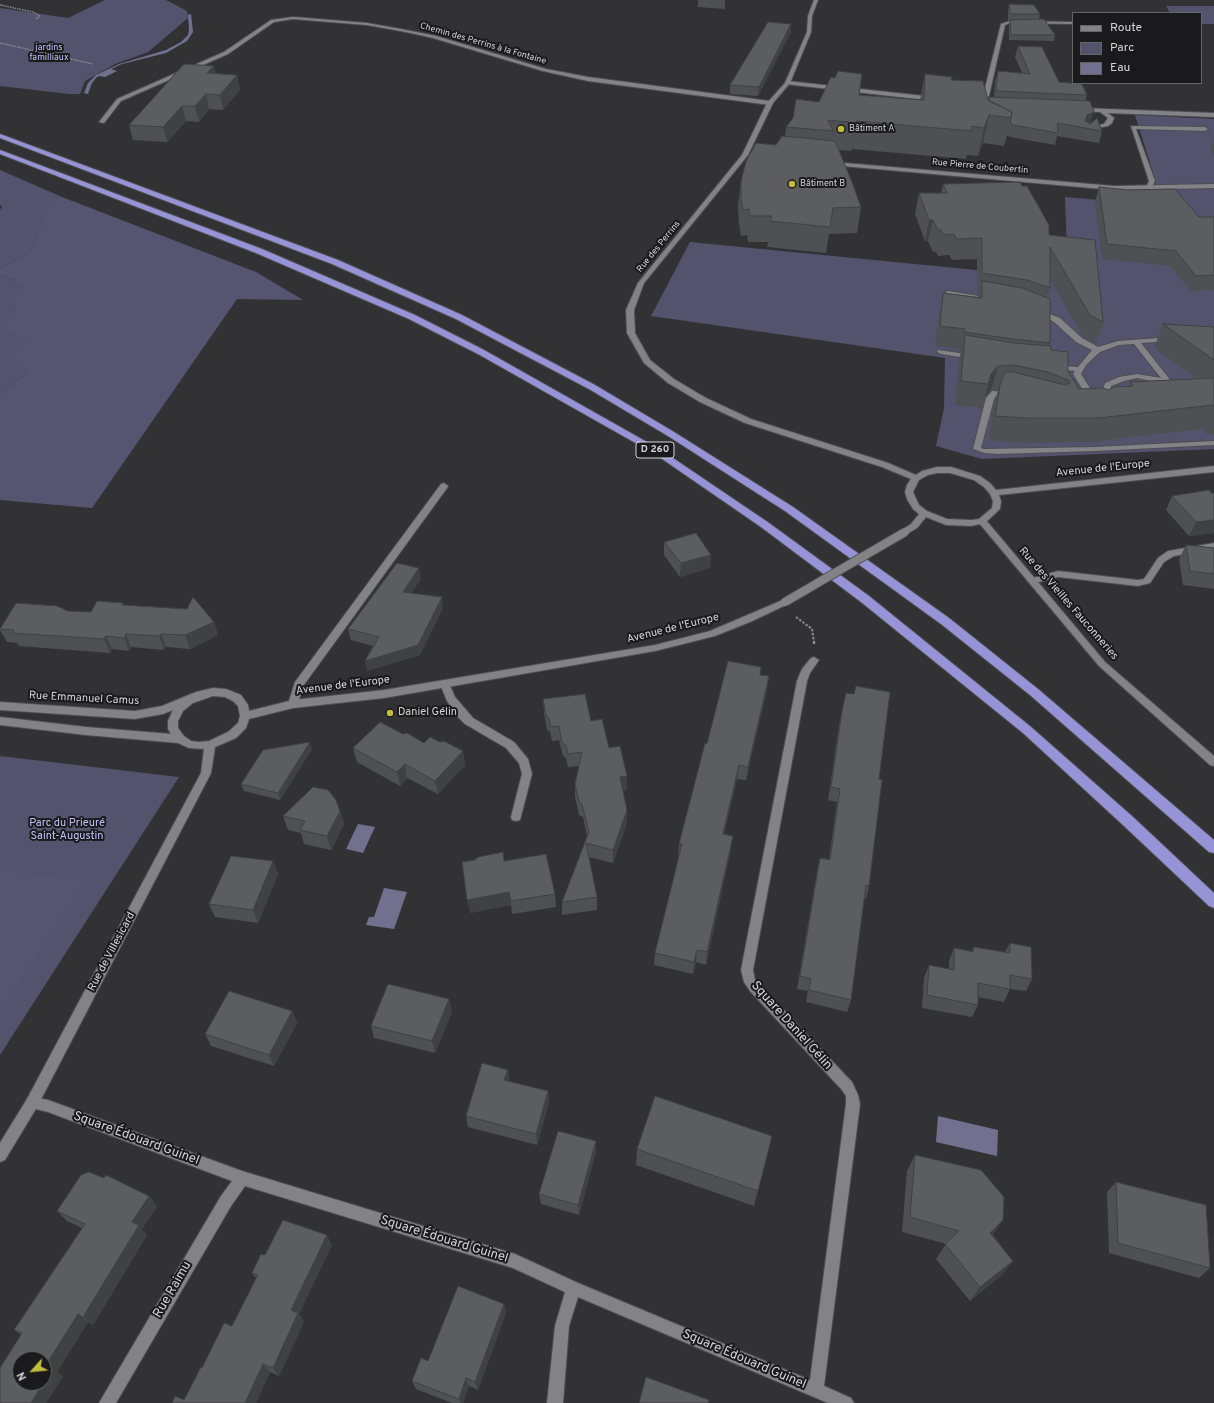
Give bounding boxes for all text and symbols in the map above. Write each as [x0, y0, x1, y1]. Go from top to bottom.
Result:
legend [1072, 12, 1202, 84]
text: Route [1110, 20, 1142, 36]
street label: Chemin des Perrins à la Fontaine [418, 21, 548, 67]
text: Parc [1110, 40, 1134, 56]
park label: jardins familliaux [29, 43, 69, 64]
text: Eau [1110, 60, 1130, 76]
marker: Bâtiment A [836, 124, 846, 134]
place label: Bâtiment A [849, 124, 894, 134]
street label: Rue Pierre de Coubertin [931, 157, 1029, 177]
marker: Bâtiment B [787, 179, 797, 189]
place label: Bâtiment B [800, 179, 845, 189]
street label: Rue des Perrins [635, 219, 683, 275]
road number: D 260 [636, 442, 674, 458]
street label: Avenue de l'Europe [1055, 457, 1151, 481]
street label: Rue des Vieilles Fauconneries [1015, 545, 1121, 663]
street label: Avenue de l'Europe [626, 611, 720, 647]
street label: Avenue de l'Europe [295, 674, 391, 698]
street label: Rue Emmanuel Camus [28, 690, 140, 708]
place label: Daniel Gélin [398, 706, 457, 720]
marker: Daniel Gélin [385, 708, 395, 718]
park label: Parc du Prieuré Saint-Augustin [29, 817, 105, 843]
street label: Rue de Villesicard [86, 910, 138, 994]
street label: Square Daniel Gélin [747, 979, 835, 1073]
street label: Square Édouard Guinel [71, 1109, 201, 1169]
street label: Square Édouard Guinel [378, 1213, 510, 1267]
street label: Rue Raimu [151, 1259, 195, 1321]
street label: Square Édouard Guinel [680, 1327, 808, 1393]
north arrow [12, 1351, 52, 1391]
text: N [14, 1369, 30, 1383]

